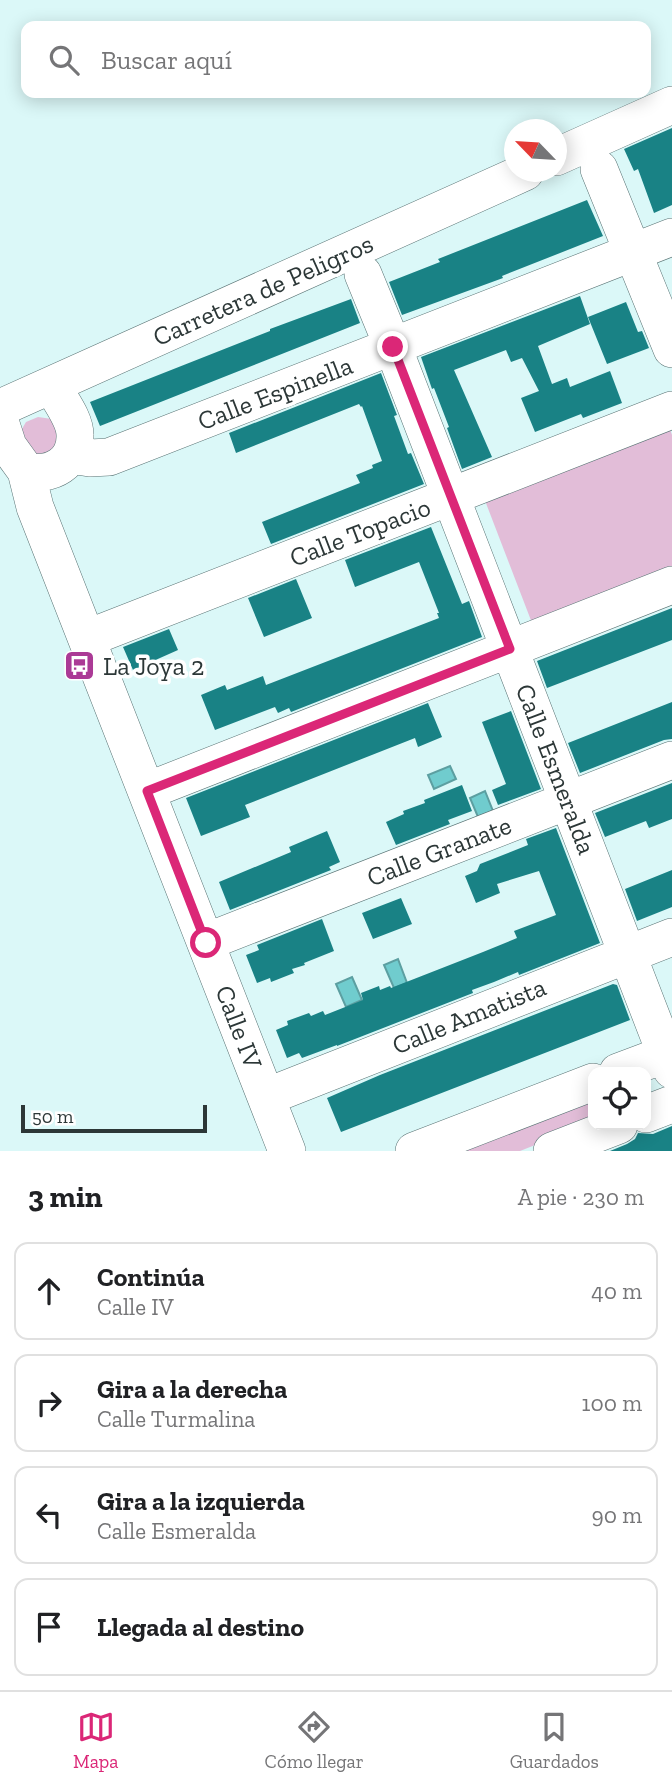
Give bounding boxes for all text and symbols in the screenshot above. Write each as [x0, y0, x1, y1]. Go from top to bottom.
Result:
search box [21, 21, 651, 98]
icon: search [45, 41, 83, 79]
text: Buscar aquí [101, 44, 232, 76]
north arrow [504, 119, 567, 182]
street label: Carretera de Peligros [148, 227, 378, 353]
route end [377, 331, 408, 362]
street label: Calle Espinella [193, 349, 357, 437]
street label: Calle Topacio [285, 491, 435, 573]
bus stop icon: La Joya 2 [63, 649, 97, 683]
place label: La Joya 2 [103, 650, 204, 682]
street label: Calle Esmeralda [509, 679, 603, 859]
street label: Calle Granate [362, 809, 516, 893]
route start [190, 927, 221, 958]
street label: Calle Amatista [387, 970, 551, 1061]
street label: Calle IV [209, 981, 269, 1073]
map controls [588, 1067, 651, 1130]
button: locate [588, 1067, 651, 1130]
scale bar [21, 1102, 206, 1134]
text: 50 m [32, 1105, 73, 1128]
text: 3 min [28, 1179, 103, 1215]
text: A pie · 230 m [518, 1183, 644, 1211]
text: Continúa [97, 1261, 205, 1293]
icon: ahead [30, 1272, 68, 1310]
text: 40 m [591, 1277, 642, 1305]
text: Calle IV [97, 1293, 174, 1321]
text: Gira a la derecha [97, 1373, 287, 1405]
icon: right [30, 1384, 68, 1422]
text: 100 m [582, 1389, 642, 1417]
text: Calle Turmalina [97, 1405, 255, 1433]
text: Gira a la izquierda [97, 1485, 305, 1517]
icon: left [30, 1496, 68, 1534]
text: 90 m [591, 1501, 642, 1529]
text: Calle Esmeralda [97, 1517, 256, 1545]
icon: arrive [30, 1608, 68, 1646]
text: Llegada al destino [97, 1611, 304, 1643]
tab: Mapa [73, 1708, 118, 1773]
tab: Cómo llegar [265, 1708, 364, 1773]
tab: Guardados [510, 1708, 599, 1773]

